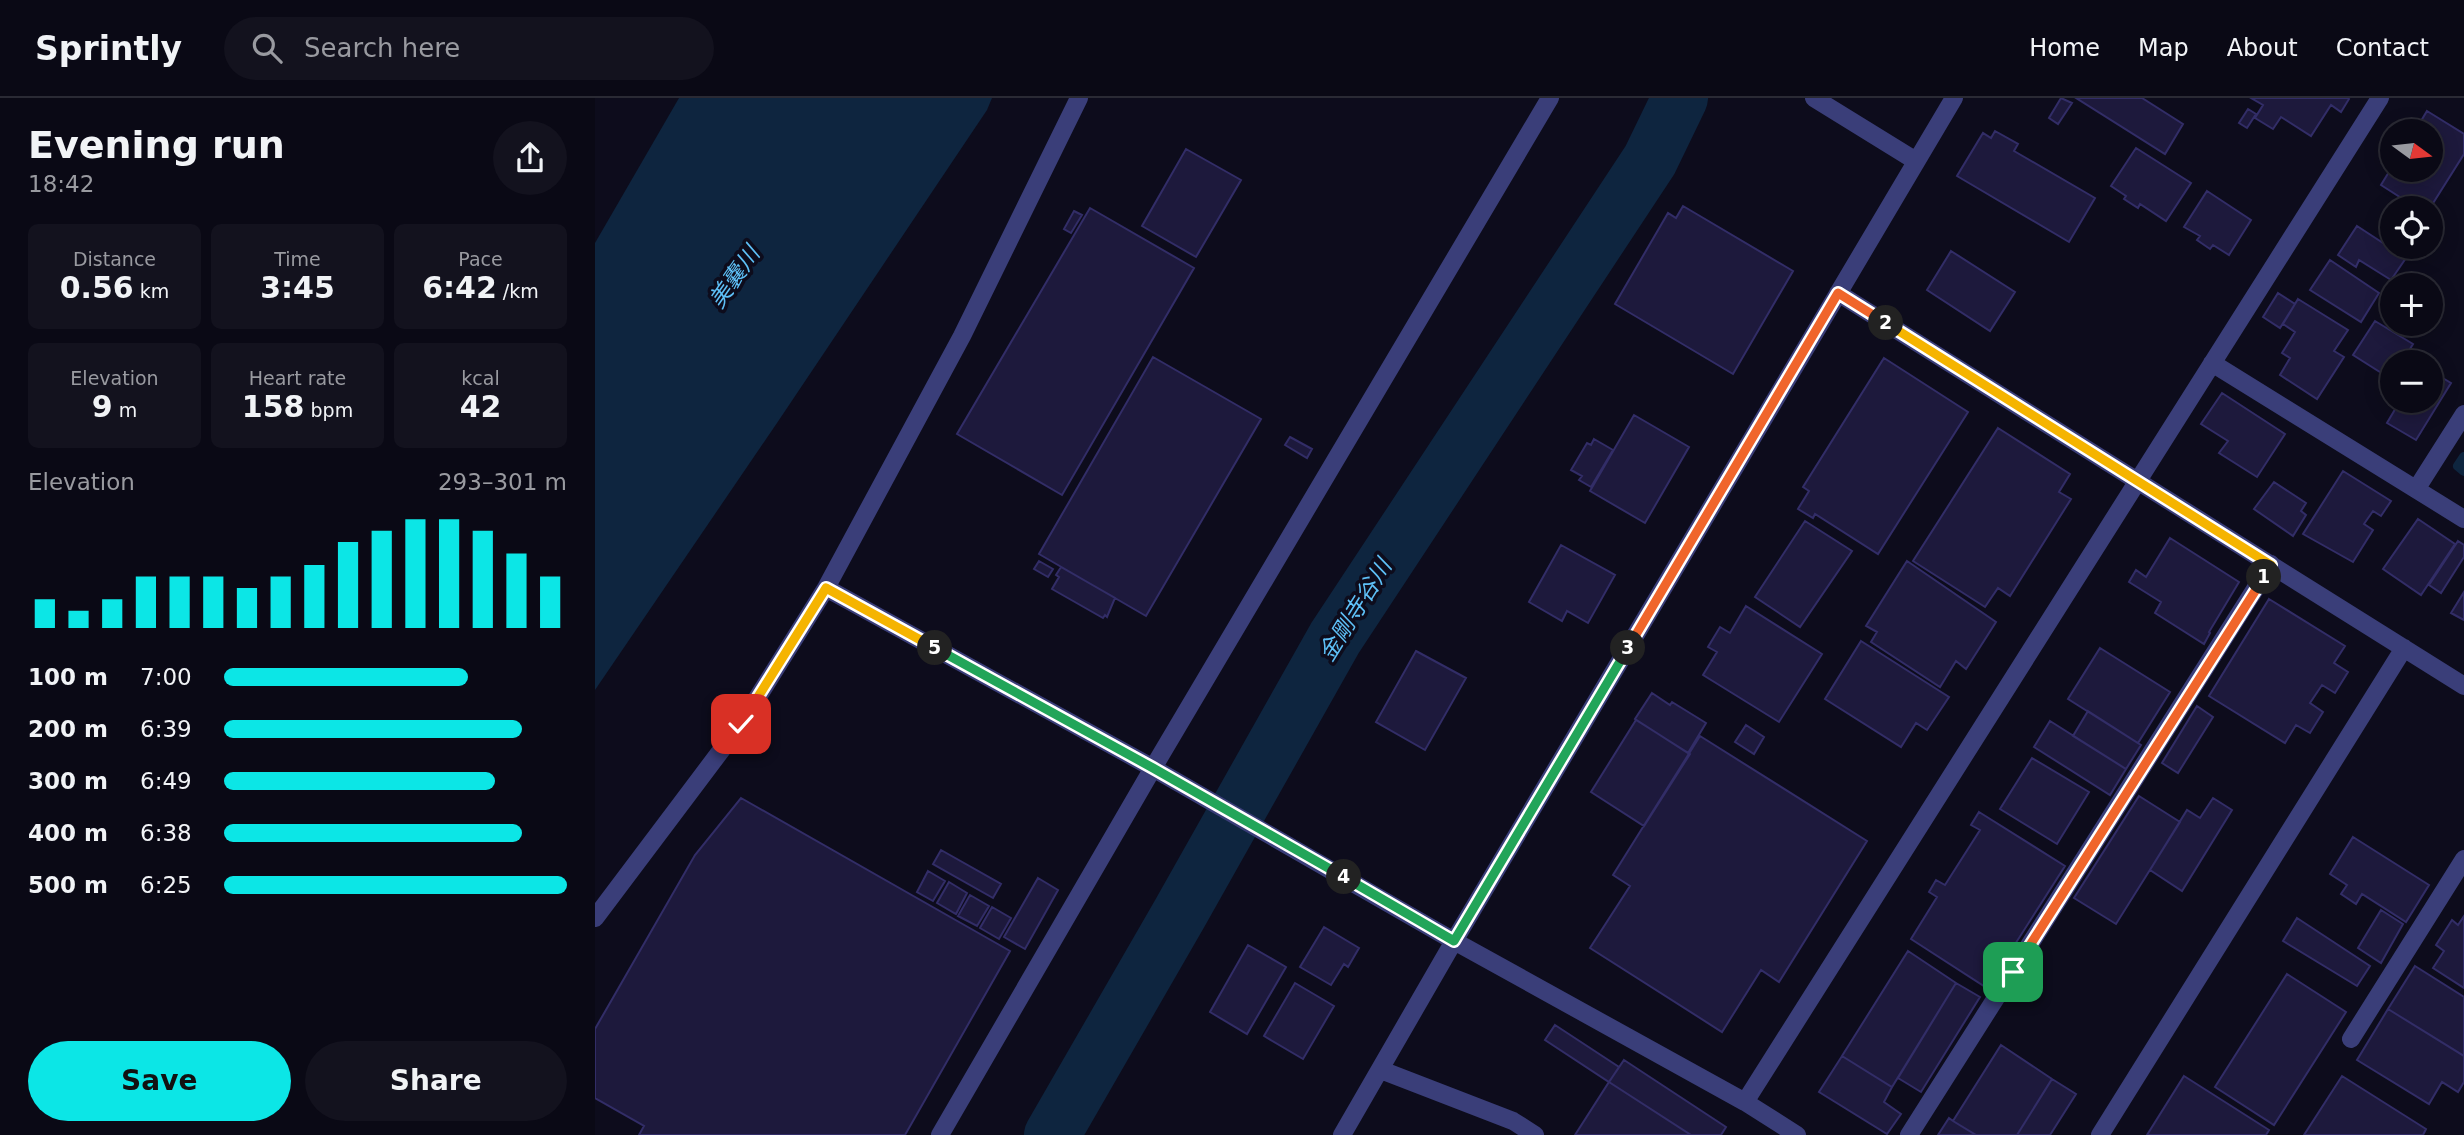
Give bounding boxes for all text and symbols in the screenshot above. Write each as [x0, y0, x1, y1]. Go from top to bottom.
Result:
search box [224, 17, 714, 80]
text: Sprintly [35, 29, 182, 68]
icon: search [248, 29, 286, 67]
text: Search here [304, 33, 460, 63]
text: Home [2029, 34, 2100, 62]
text: Map [2138, 34, 2189, 62]
text: About [2227, 34, 2298, 62]
text: Contact [2336, 34, 2429, 62]
north arrow [2380, 119, 2443, 182]
map controls [2380, 119, 2443, 413]
button: share [493, 121, 567, 195]
text: Evening run [28, 123, 285, 167]
text: 18:42 [28, 171, 94, 197]
button: locate [2380, 196, 2443, 259]
water label: 美嚢川 [704, 239, 766, 313]
text: Distance [73, 248, 156, 270]
text: Time [274, 248, 321, 270]
text: Pace [458, 248, 503, 270]
text: 0.56 [60, 270, 134, 305]
text: 3:45 [260, 270, 335, 305]
text: 6:42 [422, 270, 497, 305]
button: + [2380, 273, 2443, 336]
text: km [134, 280, 169, 302]
text: /km [497, 280, 539, 302]
pin: 2 [1869, 306, 1903, 341]
text: 2 [1879, 311, 1892, 333]
button: − [2380, 350, 2443, 413]
text: Elevation [70, 367, 159, 389]
text: Heart rate [249, 367, 346, 389]
text: kcal [461, 367, 500, 389]
text: 9 [92, 389, 113, 424]
text: 158 [242, 389, 304, 424]
text: 42 [460, 389, 501, 424]
text: m [113, 399, 137, 421]
text: bpm [304, 399, 353, 421]
text: Elevation [28, 469, 135, 495]
text: 293–301 m [438, 469, 567, 495]
water label: 金剛寺谷川 [1314, 552, 1398, 666]
pin: 1 [2247, 560, 2281, 594]
text: 1 [2257, 565, 2270, 587]
pin: 5 [917, 630, 953, 666]
pin: 3 [1611, 630, 1645, 666]
text: 5 [928, 636, 941, 658]
text: 3 [1621, 636, 1634, 658]
text: 100 m [28, 664, 108, 690]
text: 7:00 [140, 664, 192, 690]
pin [711, 694, 771, 754]
icon: check [722, 705, 760, 743]
text: 200 m [28, 716, 108, 742]
text: 6:39 [140, 716, 192, 742]
text: 300 m [28, 768, 108, 794]
text: 6:49 [140, 768, 192, 794]
text: 400 m [28, 820, 108, 846]
text: 6:38 [140, 820, 192, 846]
pin: 4 [1327, 860, 1361, 894]
text: 4 [1337, 865, 1350, 887]
text: 500 m [28, 872, 108, 898]
text: 6:25 [140, 872, 192, 898]
pin [1983, 942, 2043, 1002]
icon: arrive [1994, 953, 2032, 991]
button: Save [28, 1041, 291, 1121]
button: Share [305, 1041, 567, 1121]

